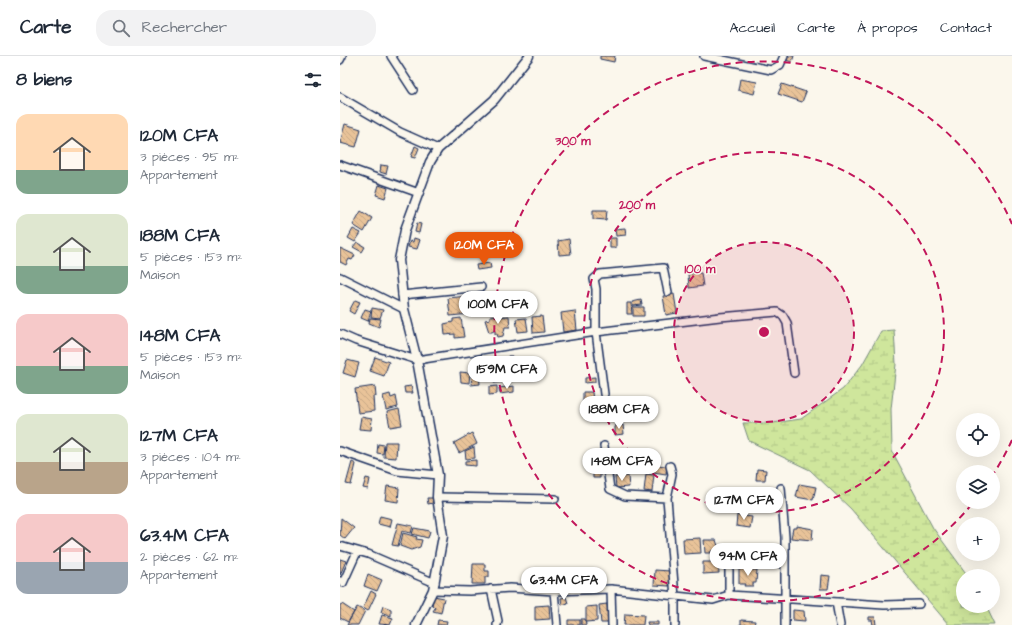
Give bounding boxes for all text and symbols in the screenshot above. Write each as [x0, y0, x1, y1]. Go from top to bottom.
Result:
search box [96, 10, 376, 46]
text: Carte [20, 14, 72, 41]
icon: search [110, 17, 132, 39]
text: Rechercher [142, 17, 227, 38]
text: Accueil [730, 18, 775, 38]
text: Carte [797, 18, 835, 38]
text: À propos [857, 18, 918, 38]
text: Contact [940, 18, 992, 38]
text: 8 biens [16, 68, 72, 92]
icon: filters [302, 69, 324, 91]
text: 120M CFA [140, 124, 218, 148]
icon: home [48, 130, 96, 178]
text: 300 m [554, 133, 591, 150]
text: 3 pièces · 95 m² [140, 148, 239, 166]
text: Appartement [140, 166, 218, 184]
text: 200 m [618, 197, 656, 214]
text: 188M CFA [140, 224, 220, 248]
icon: home [48, 230, 96, 278]
pin: 120M CFA [443, 232, 525, 266]
text: 120M CFA [454, 236, 514, 254]
text: 5 pièces · 153 m² [140, 248, 242, 266]
text: 100 m [685, 261, 716, 278]
text: Maison [140, 266, 180, 284]
pin: 100M CFA [457, 291, 539, 325]
text: 100M CFA [468, 295, 528, 313]
text: 148M CFA [140, 324, 220, 348]
centre of rings [757, 325, 771, 339]
icon: home [48, 330, 96, 378]
text: 5 pièces · 153 m² [140, 348, 242, 366]
pin: 159M CFA [466, 356, 548, 390]
text: 159M CFA [477, 360, 537, 378]
text: Maison [140, 366, 180, 384]
pin: 188M CFA [578, 396, 660, 430]
text: 188M CFA [588, 400, 650, 418]
map controls [956, 413, 1000, 613]
button: locate [956, 413, 1000, 457]
text: 127M CFA [140, 424, 218, 448]
icon: home [48, 430, 96, 478]
text: 3 pièces · 104 m² [140, 448, 241, 466]
pin: 148M CFA [581, 448, 663, 482]
text: 148M CFA [591, 452, 653, 470]
button: layers [956, 465, 1000, 509]
text: Appartement [140, 466, 218, 484]
pin: 127M CFA [703, 487, 785, 521]
text: 127M CFA [714, 491, 774, 509]
button: + [956, 517, 1000, 561]
text: 63.4M CFA [140, 524, 229, 548]
icon: home [48, 530, 96, 578]
pin: 94M CFA [711, 543, 785, 577]
text: 94M CFA [719, 547, 777, 565]
text: 2 pièces · 62 m² [140, 548, 239, 566]
text: Appartement [140, 566, 218, 584]
pin: 63.4M CFA [518, 567, 610, 601]
button: − [956, 569, 1000, 613]
text: 63.4M CFA [530, 571, 598, 589]

